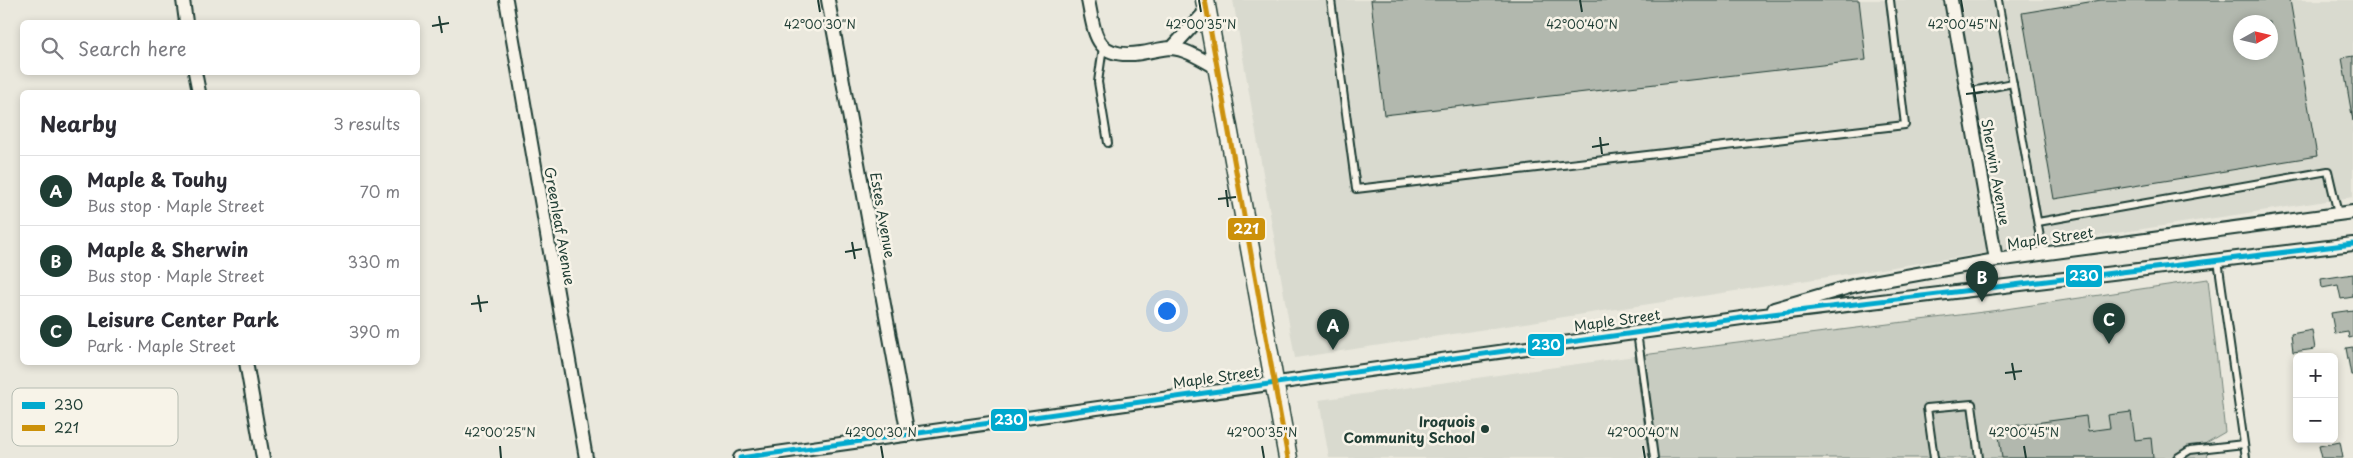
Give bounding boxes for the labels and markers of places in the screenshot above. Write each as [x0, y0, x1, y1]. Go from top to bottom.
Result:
pin: B [1966, 261, 1998, 302]
pin: C [2093, 303, 2125, 344]
pin: A [1317, 309, 1349, 350]
place label: Iroquois Community School [1344, 411, 1475, 448]
marker: Iroquois Community School [1479, 423, 1491, 435]

